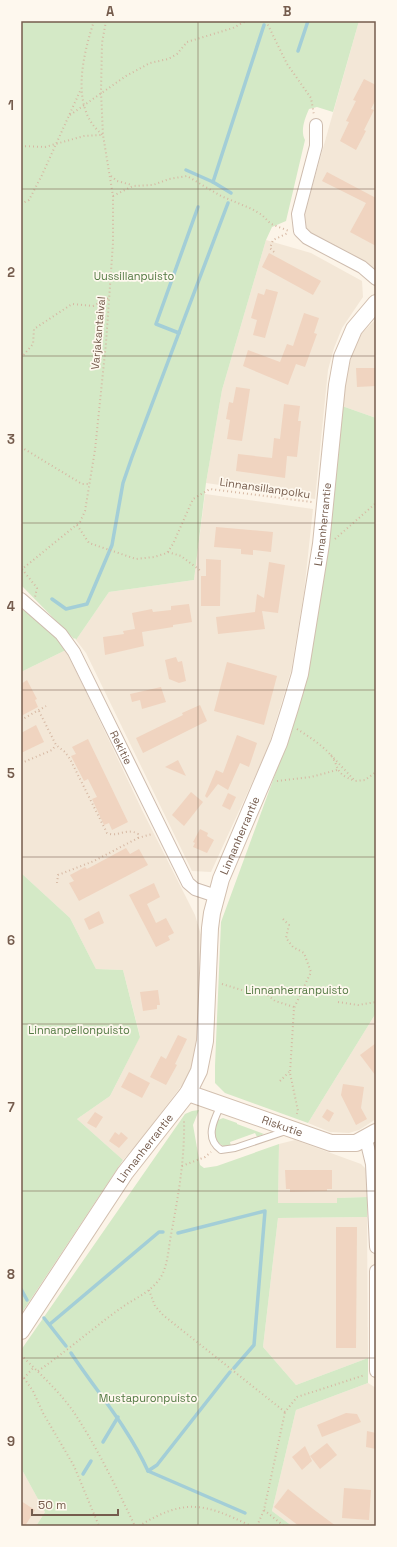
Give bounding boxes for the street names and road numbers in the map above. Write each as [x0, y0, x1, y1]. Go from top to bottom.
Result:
street label: Varjakantaival [88, 296, 108, 370]
street label: Linnansillanpolku [219, 475, 311, 501]
street label: Linnanherrantie [311, 482, 334, 567]
street label: Rekitie [107, 728, 136, 767]
street label: Linnanherrantie [217, 794, 262, 877]
street label: Linnanherrantie [114, 1111, 176, 1185]
street label: Riskutie [260, 1112, 305, 1140]

